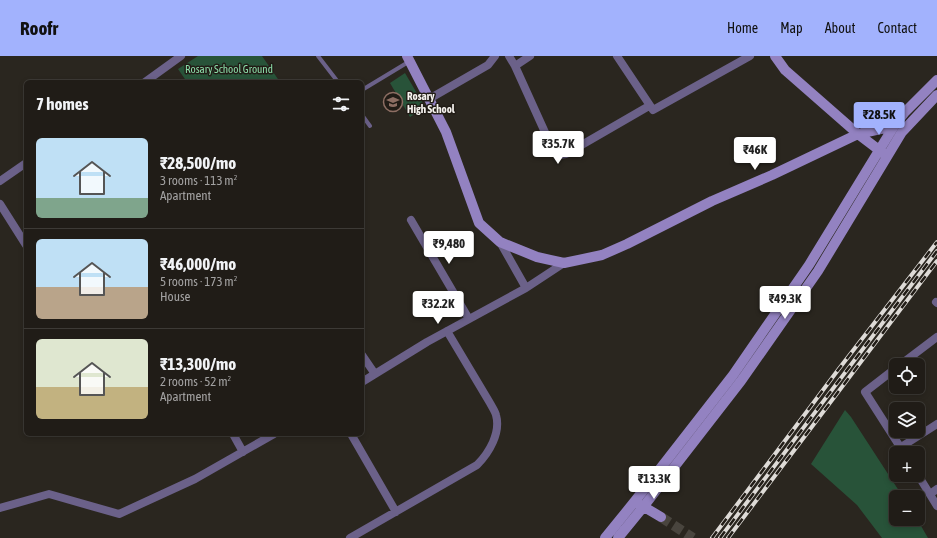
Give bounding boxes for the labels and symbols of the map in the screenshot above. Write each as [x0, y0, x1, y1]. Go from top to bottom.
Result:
park label: Rosary School Ground [185, 63, 273, 75]
place label: Rosary High School [407, 90, 456, 115]
school or university icon: Rosary High School [382, 91, 404, 113]
pin: ₹28.5K [846, 102, 912, 136]
pin: ₹35.7K [525, 131, 591, 165]
pin: ₹46K [731, 137, 779, 171]
pin: ₹9,480 [416, 231, 482, 265]
pin: ₹49.3K [752, 286, 818, 320]
pin: ₹32.2K [405, 291, 471, 325]
pin: ₹13.3K [621, 466, 687, 500]

